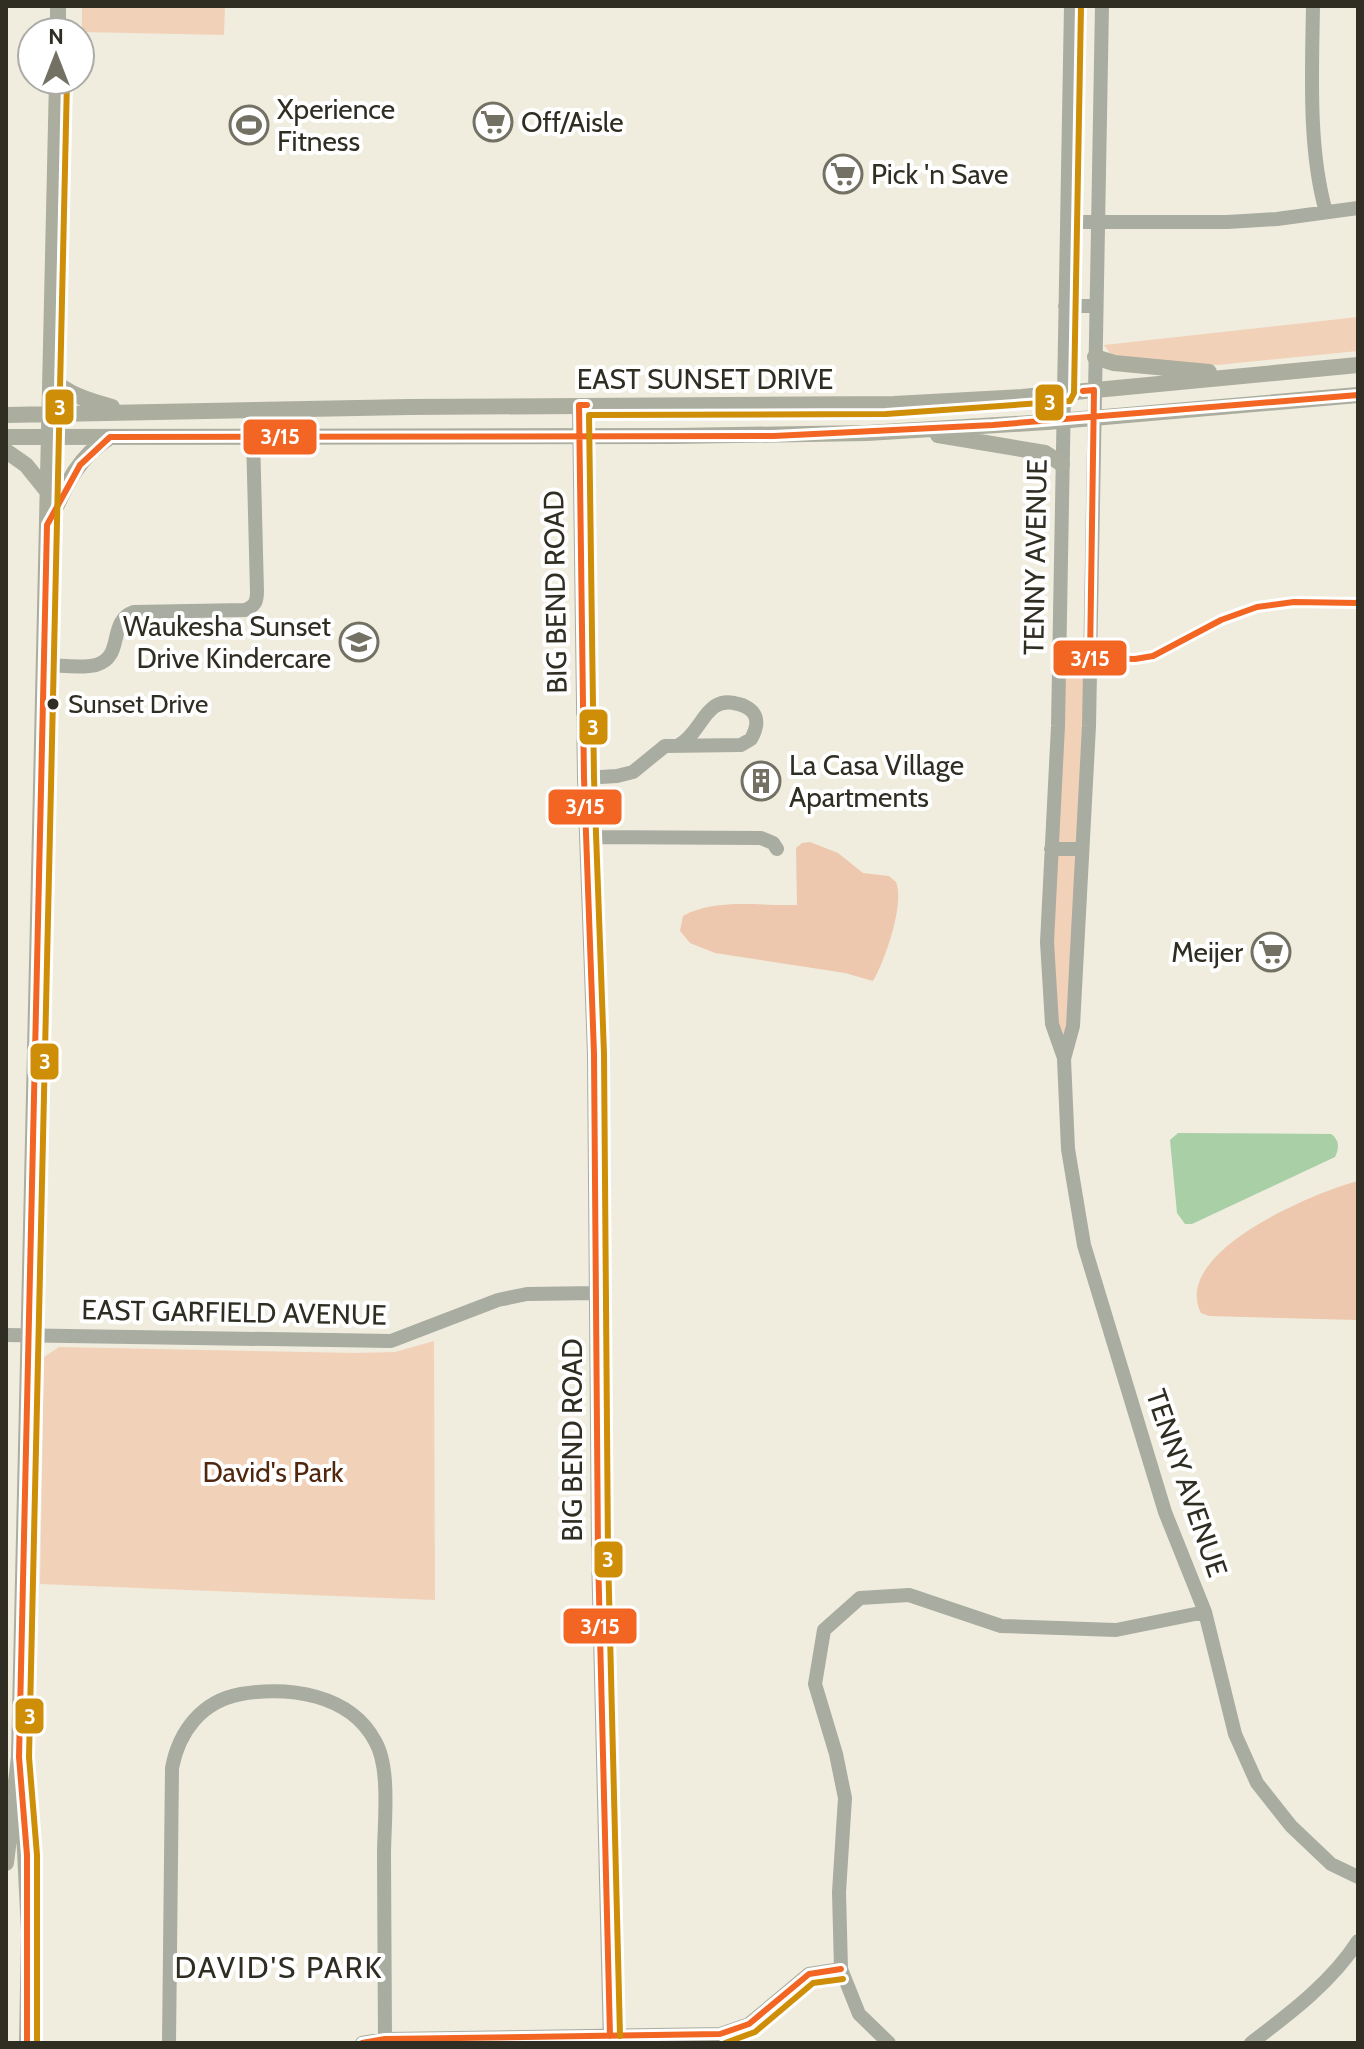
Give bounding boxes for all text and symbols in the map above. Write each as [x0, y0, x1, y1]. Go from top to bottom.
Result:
north arrow [16, 16, 96, 96]
text: N [48, 23, 64, 50]
place label: Xperience Fitness [277, 92, 395, 158]
supermarket icon: Off/Aisle [472, 101, 514, 143]
sports icon: Xperience Fitness [228, 104, 270, 146]
place label: Off/Aisle [521, 105, 624, 139]
supermarket icon: Pick 'n Save [822, 153, 864, 195]
place label: Pick 'n Save [871, 157, 1008, 191]
street label: EAST SUNSET DRIVE [577, 362, 833, 396]
line badge: 3 [1034, 383, 1065, 422]
line badge: 3 [44, 388, 75, 426]
text: 3 [1044, 389, 1056, 416]
text: 3 [54, 394, 66, 421]
line badge: 3/15 [242, 418, 318, 456]
text: 3/15 [260, 423, 300, 450]
street label: TENNY AVENUE [1016, 459, 1054, 655]
street label: BIG BEND ROAD [536, 490, 574, 694]
place label: Waukesha Sunset Drive Kindercare [123, 609, 331, 675]
school or university icon: Waukesha Sunset Drive Kindercare [338, 621, 380, 663]
line badge: 3/15 [1052, 639, 1128, 677]
text: 3/15 [1070, 645, 1110, 672]
place label: Sunset Drive [68, 688, 208, 720]
marker: Sunset Drive [45, 696, 61, 712]
line badge: 3 [578, 708, 609, 746]
text: 3 [587, 714, 599, 741]
place label: La Casa Village Apartments [789, 748, 964, 814]
building icon: La Casa Village Apartments [740, 760, 782, 802]
line badge: 3/15 [547, 788, 623, 826]
text: 3/15 [565, 793, 605, 820]
supermarket icon: Meijer [1250, 931, 1292, 973]
place label: Meijer [1171, 935, 1243, 969]
line badge: 3 [29, 1042, 60, 1081]
text: 3 [39, 1048, 51, 1075]
street label: EAST GARFIELD AVENUE [81, 1292, 387, 1332]
street label: BIG BEND ROAD [555, 1338, 589, 1542]
street label: TENNY AVENUE [1139, 1385, 1235, 1581]
park label: David's Park [202, 1455, 344, 1489]
line badge: 3 [593, 1540, 624, 1579]
text: 3 [602, 1546, 614, 1573]
line badge: 3/15 [562, 1607, 638, 1645]
text: 3/15 [580, 1613, 620, 1640]
line badge: 3 [14, 1697, 45, 1735]
text: 3 [24, 1703, 36, 1730]
district label: DAVID'S PARK [174, 1949, 384, 1986]

